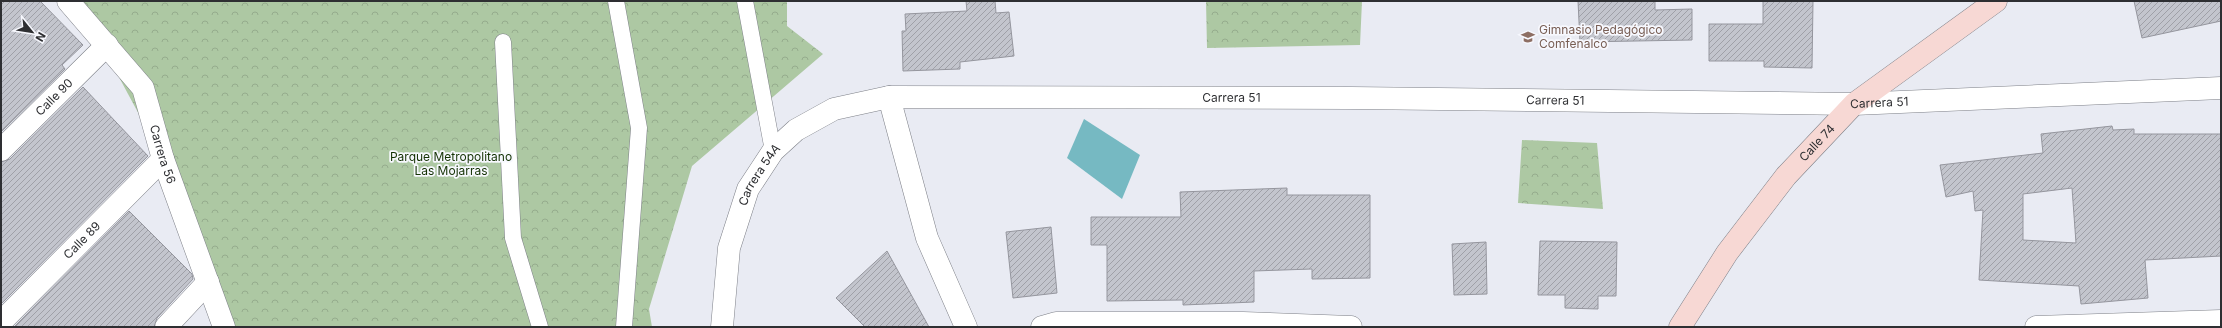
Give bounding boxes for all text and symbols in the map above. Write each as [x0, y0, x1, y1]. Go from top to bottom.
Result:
north arrow [12, 12, 52, 52]
place label: Gimnasio Pedagógico Comfenalco [1539, 22, 1663, 51]
school or university icon: Gimnasio Pedagógico Comfenalco [1520, 29, 1536, 45]
text: N [33, 30, 49, 44]
street label: Calle 90 [32, 75, 76, 119]
street label: Carrera 51 [1202, 90, 1261, 105]
street label: Carrera 51 [1526, 92, 1585, 108]
street label: Carrera 51 [1850, 94, 1909, 111]
street label: Calle 74 [1796, 121, 1838, 164]
street label: Carrera 56 [147, 123, 179, 186]
street label: Carrera 54A [735, 140, 783, 207]
park label: Parque Metropolitano Las Mojarras [390, 149, 512, 178]
street label: Calle 89 [60, 218, 103, 262]

